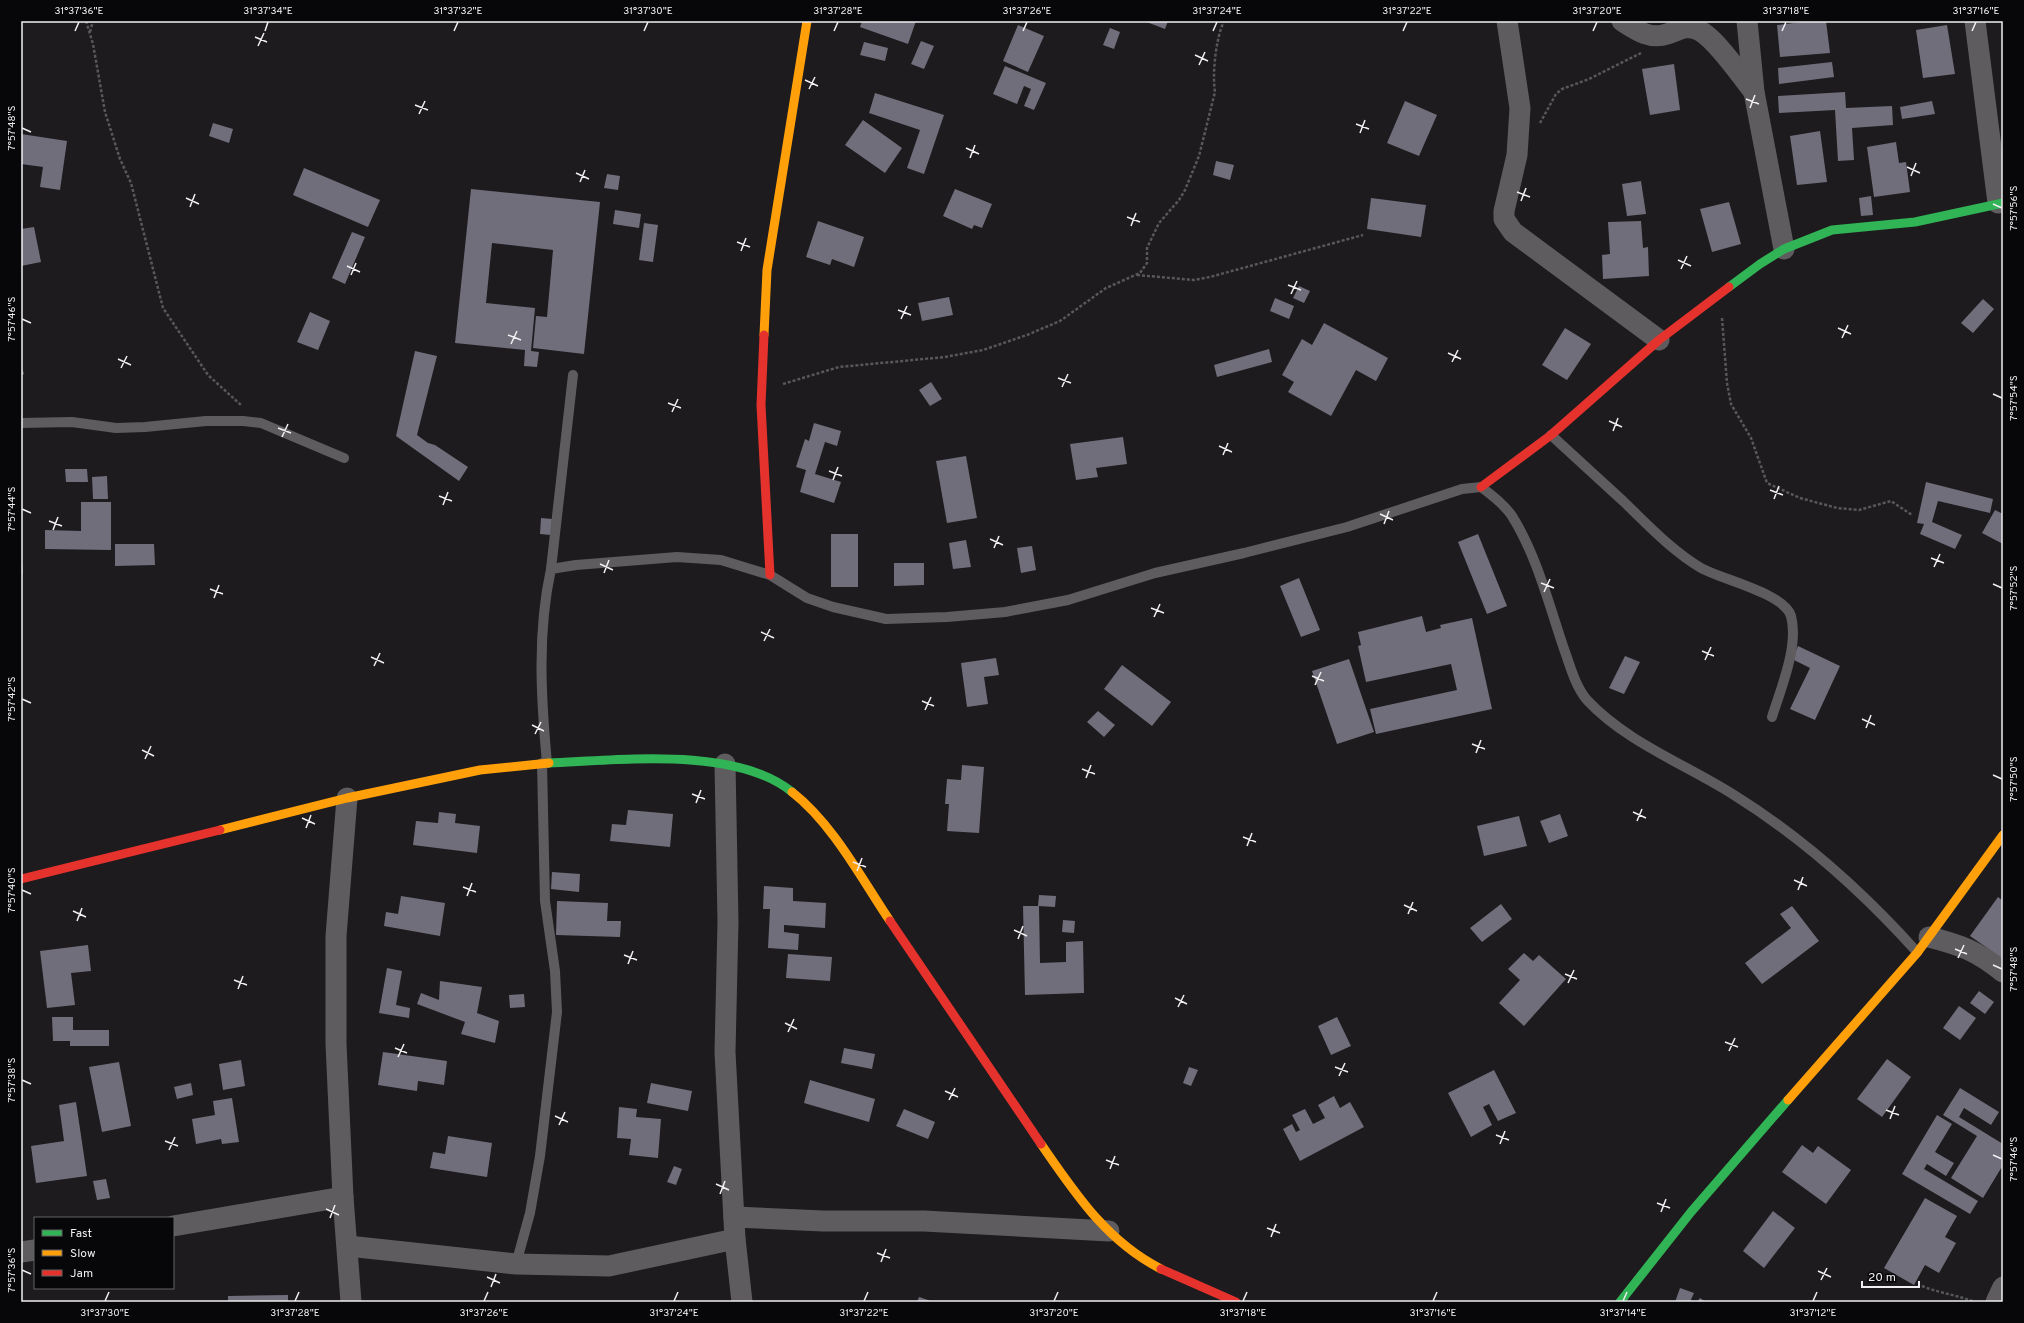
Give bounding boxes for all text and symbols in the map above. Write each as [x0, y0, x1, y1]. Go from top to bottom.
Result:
text: 31°37'36"E [54, 5, 104, 18]
text: 31°37'34"E [243, 5, 293, 18]
text: 31°37'32"E [433, 5, 483, 18]
text: 31°37'30"E [623, 5, 673, 18]
text: 31°37'28"E [813, 5, 863, 18]
text: 31°37'26"E [1002, 5, 1052, 18]
text: 31°37'24"E [1192, 5, 1242, 18]
text: 31°37'22"E [1382, 5, 1432, 18]
text: 31°37'20"E [1572, 5, 1622, 18]
text: 31°37'18"E [1763, 5, 1809, 18]
text: 31°37'16"E [1953, 5, 1999, 18]
text: 7°57'48"S [6, 105, 19, 151]
text: 7°57'56"S [2008, 186, 2021, 230]
text: 7°57'46"S [6, 297, 19, 341]
text: 7°57'54"S [2008, 375, 2021, 421]
text: 7°57'44"S [6, 486, 19, 532]
text: 7°57'52"S [2008, 565, 2021, 611]
text: 7°57'42"S [6, 676, 19, 722]
text: 7°57'50"S [2008, 756, 2021, 802]
text: 7°57'40"S [6, 867, 19, 913]
text: 7°57'48"S [2008, 946, 2021, 992]
text: 7°57'38"S [6, 1058, 19, 1102]
text: 7°57'46"S [2008, 1137, 2021, 1181]
legend [34, 1217, 174, 1289]
text: Fast [70, 1226, 92, 1242]
text: Slow [70, 1246, 96, 1262]
text: 7°57'36"S [6, 1248, 19, 1292]
scale bar [1862, 1263, 1919, 1289]
text: Jam [70, 1266, 93, 1282]
text: 20 m [1868, 1270, 1896, 1286]
text: 31°37'30"E [80, 1307, 130, 1320]
text: 31°37'28"E [270, 1307, 320, 1320]
text: 31°37'26"E [459, 1307, 509, 1320]
text: 31°37'24"E [649, 1307, 699, 1320]
text: 31°37'22"E [839, 1307, 889, 1320]
text: 31°37'20"E [1029, 1307, 1079, 1320]
text: 31°37'18"E [1220, 1307, 1266, 1320]
text: 31°37'16"E [1410, 1307, 1456, 1320]
text: 31°37'14"E [1600, 1307, 1646, 1320]
text: 31°37'12"E [1790, 1307, 1836, 1320]

